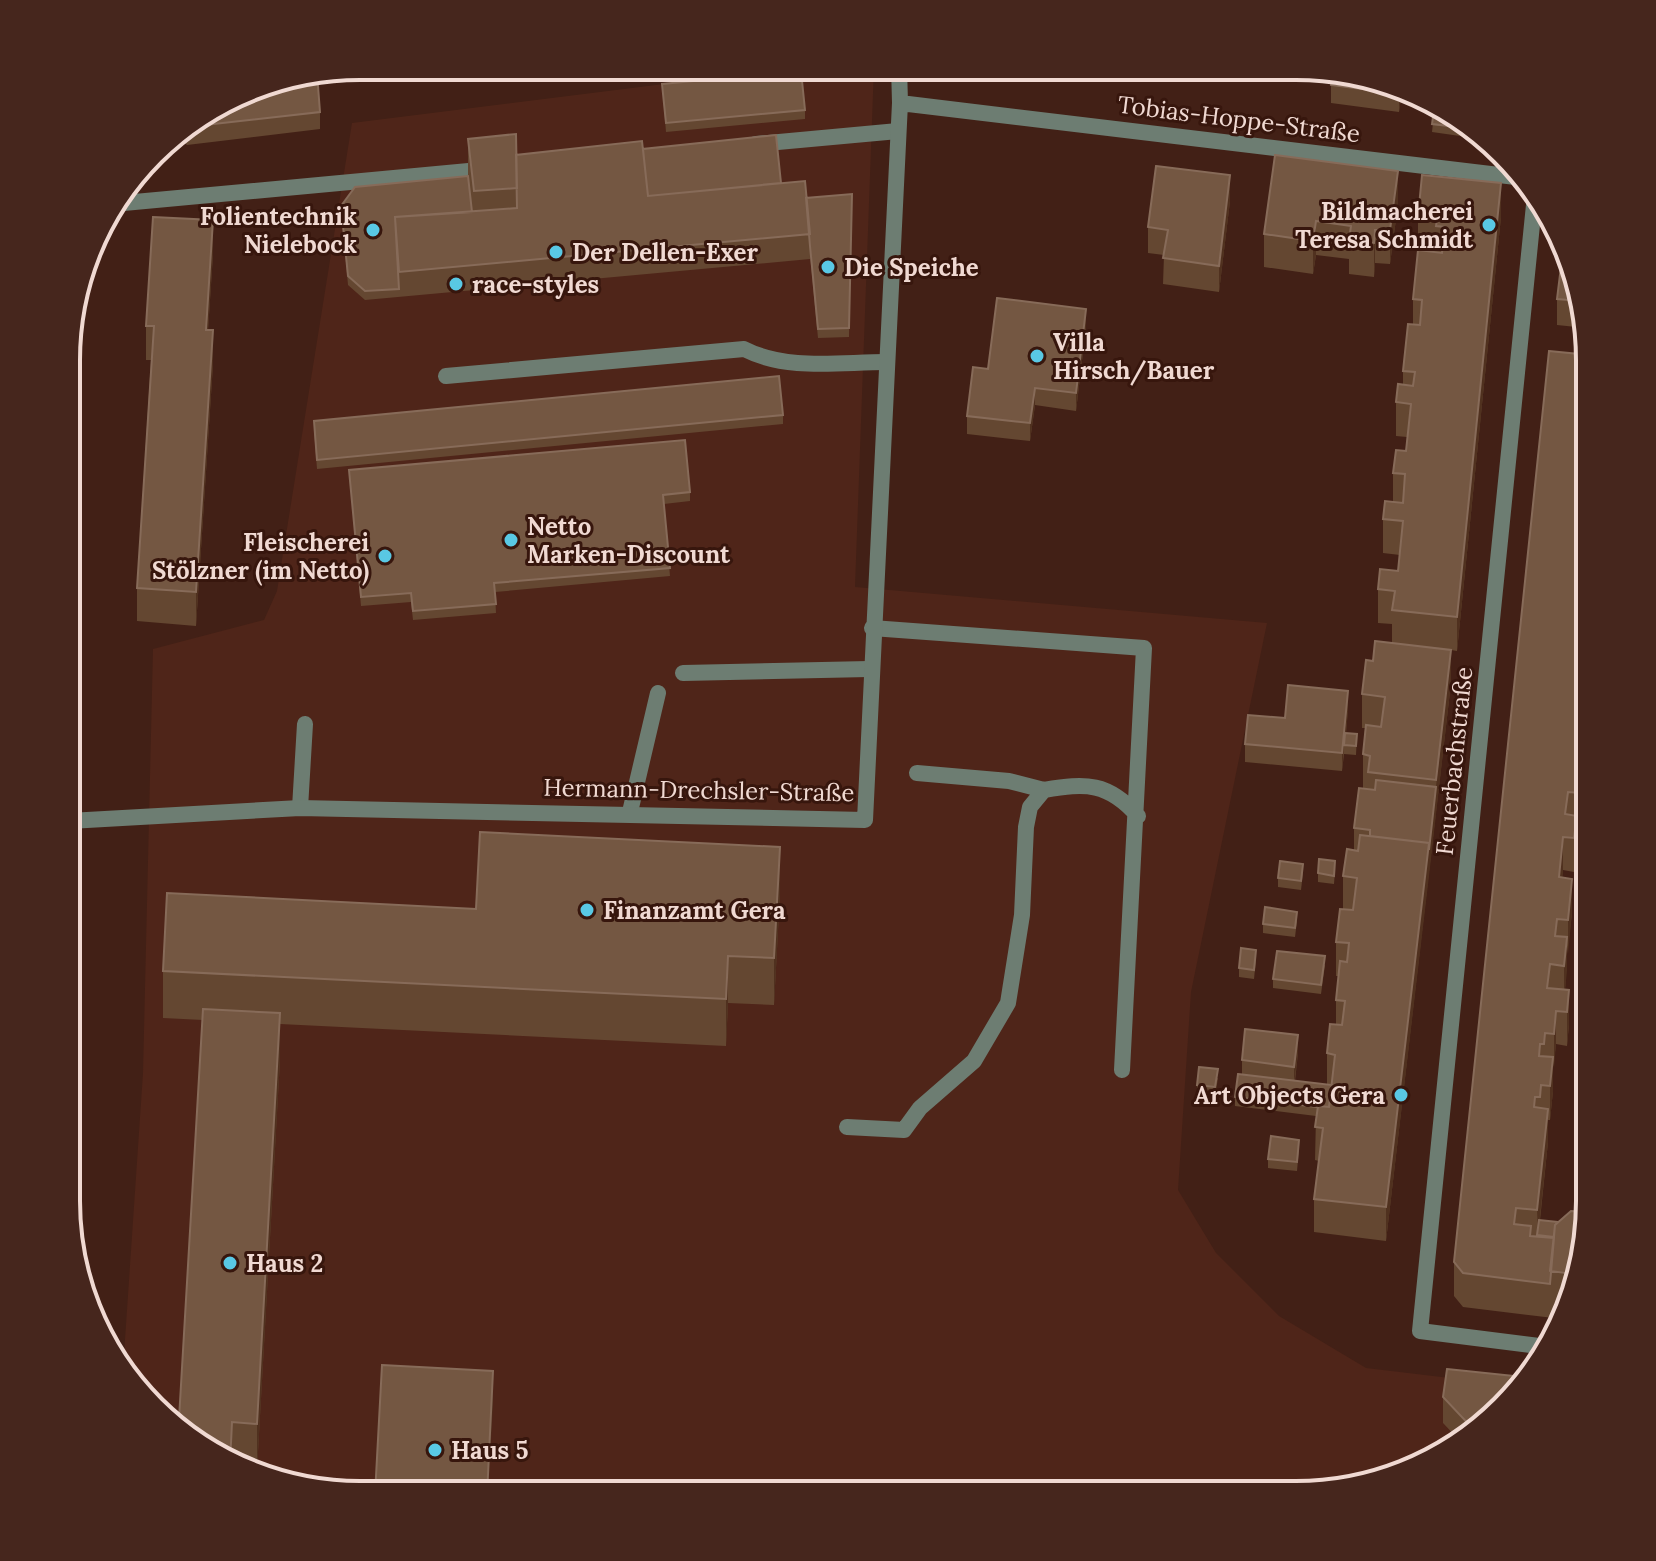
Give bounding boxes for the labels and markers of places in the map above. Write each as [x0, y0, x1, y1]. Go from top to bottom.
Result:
place label: Bildmacherei Teresa Schmidt [1295, 196, 1474, 255]
place label: Folientechnik Nielebock [200, 201, 357, 260]
marker: Bildmacherei Teresa Schmidt [1480, 216, 1498, 234]
marker: Folientechnik Nielebock [364, 221, 382, 239]
place label: Der Dellen-Exer [572, 237, 759, 268]
marker: Der Dellen-Exer [547, 243, 565, 261]
place label: Die Speiche [844, 252, 979, 283]
marker: Die Speiche [819, 258, 837, 276]
place label: race-styles [472, 269, 599, 300]
marker: race-styles [447, 275, 465, 293]
place label: Villa Hirsch/Bauer [1053, 327, 1215, 386]
marker: Villa Hirsch/Bauer [1028, 347, 1046, 365]
place label: Netto Marken-Discount [527, 511, 731, 570]
place label: Fleischerei Stölzner (im Netto) [152, 527, 369, 586]
marker: Netto Marken-Discount [502, 531, 520, 549]
marker: Fleischerei Stölzner (im Netto) [376, 547, 394, 565]
place label: Finanzamt Gera [603, 895, 786, 926]
marker: Finanzamt Gera [578, 901, 596, 919]
place label: Art Objects Gera [1194, 1080, 1385, 1111]
marker: Art Objects Gera [1392, 1086, 1410, 1104]
place label: Haus 2 [246, 1248, 323, 1279]
marker: Haus 2 [221, 1254, 239, 1272]
place label: Haus 5 [451, 1435, 528, 1466]
marker: Haus 5 [426, 1441, 444, 1459]

